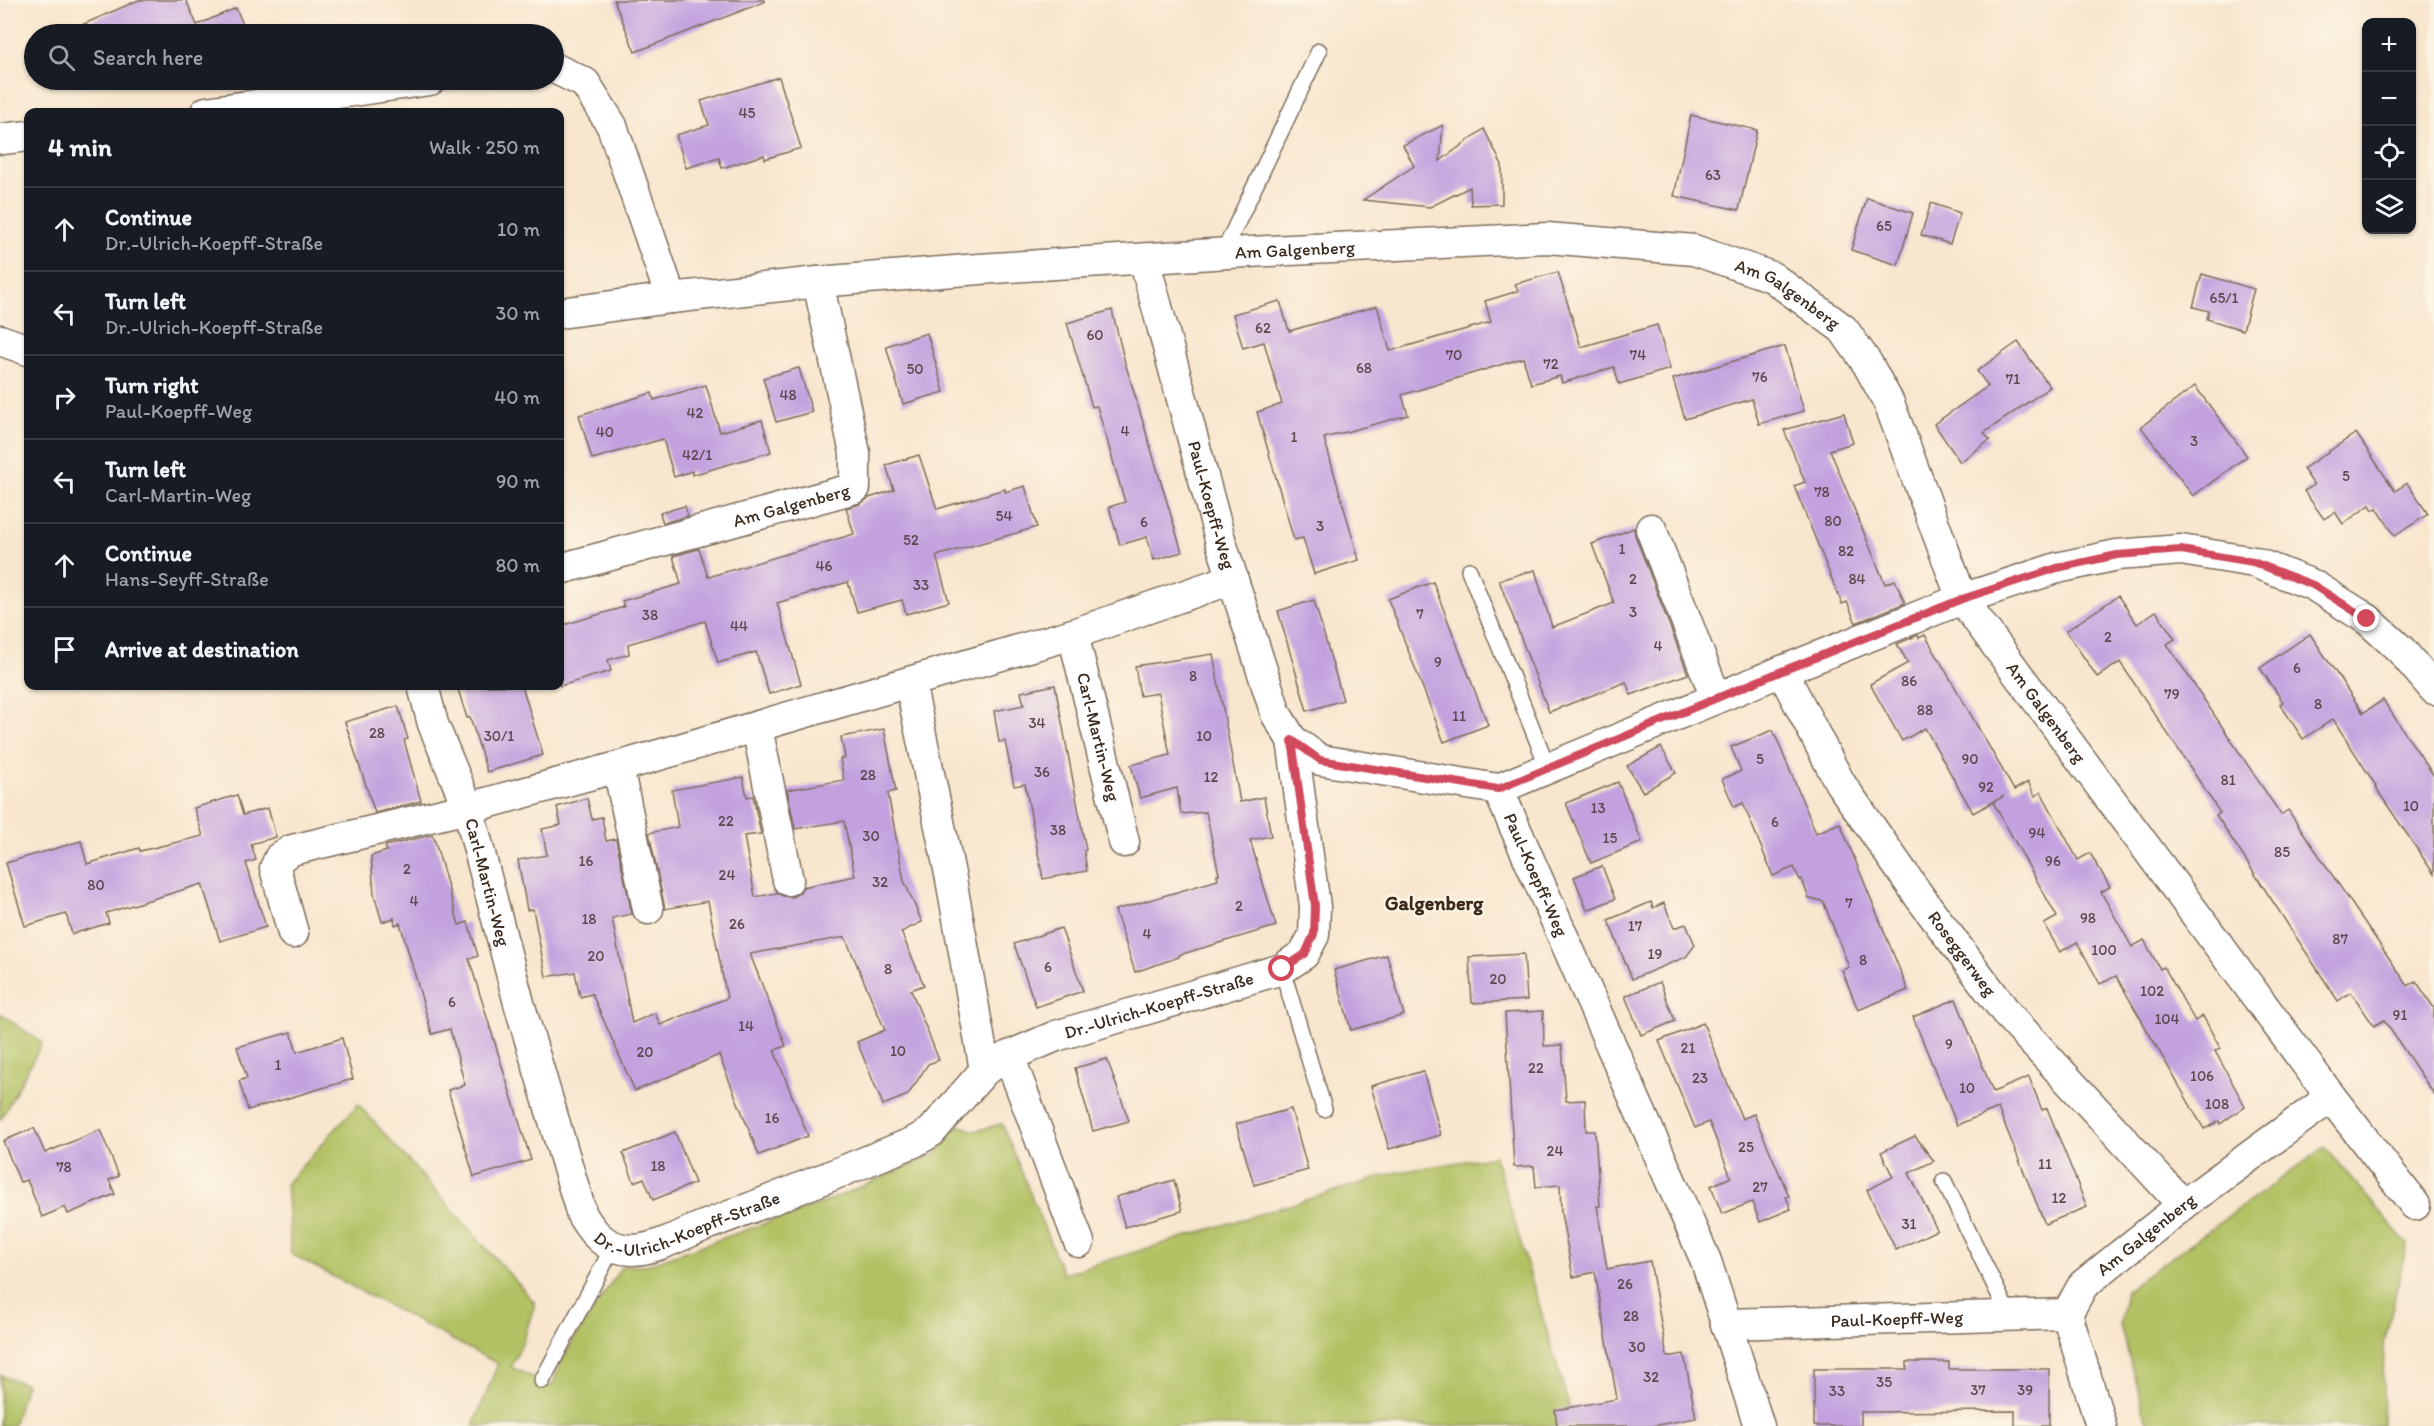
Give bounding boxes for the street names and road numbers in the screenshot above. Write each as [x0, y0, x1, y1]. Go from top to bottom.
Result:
street label: Am Galgenberg [1235, 236, 1356, 264]
street label: Am Galgenberg [1732, 254, 1845, 335]
street label: Paul-Koepff-Weg [1183, 438, 1240, 573]
street label: Am Galgenberg [731, 479, 853, 532]
street label: Am Galgenberg [2002, 658, 2091, 768]
street label: Carl-Martin-Weg [1072, 670, 1125, 804]
street label: Paul-Koepff-Weg [1499, 810, 1573, 941]
street label: Carl-Martin-Weg [460, 816, 515, 949]
street label: Roseggerweg [1923, 907, 2002, 1001]
street label: Dr.-Ulrich-Koepff-Straße [1062, 967, 1256, 1044]
street label: Dr.-Ulrich-Koepff-Straße [589, 1186, 783, 1261]
street label: Am Galgenberg [2092, 1188, 2200, 1281]
street label: Paul-Koepff-Weg [1830, 1306, 1964, 1332]

